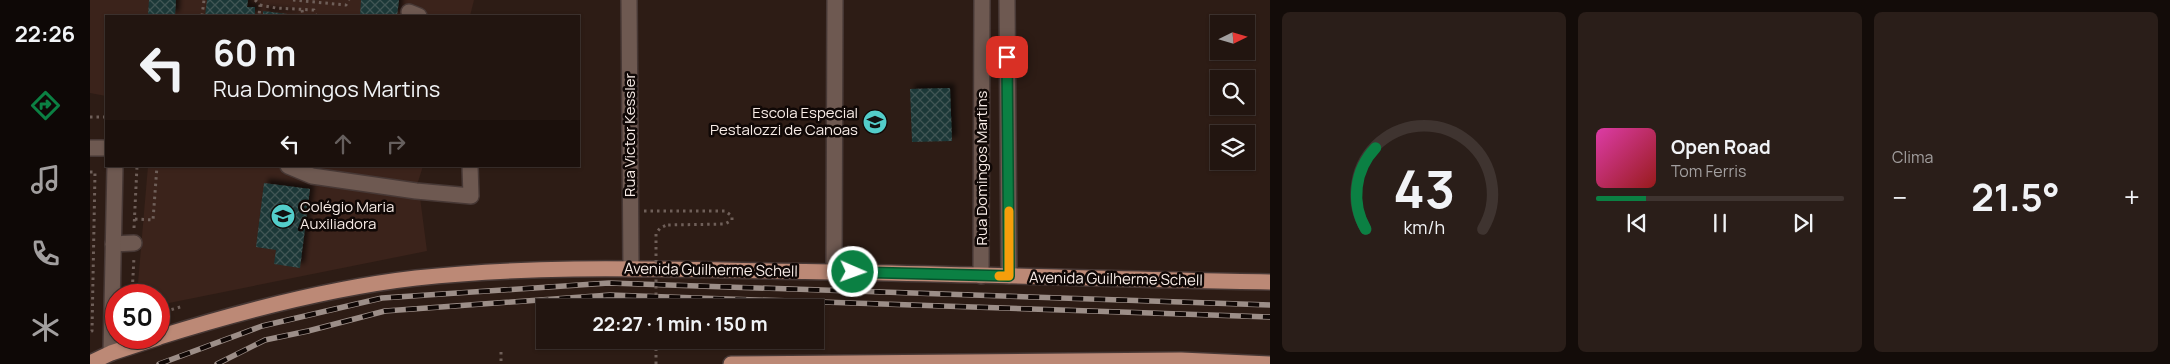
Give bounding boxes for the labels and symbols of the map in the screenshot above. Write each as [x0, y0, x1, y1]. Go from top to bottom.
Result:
north arrow [1210, 15, 1255, 60]
pin [986, 36, 1028, 78]
street label: Rua Victor Kessler [619, 73, 640, 197]
street label: Rua Domingos Martins [971, 90, 992, 245]
place label: Escola Especial Pestalozzi de Canoas [710, 102, 858, 140]
school or university icon: Escola Especial Pestalozzi de Canoas [862, 109, 888, 135]
place label: Colégio Maria Auxiliadora [300, 196, 394, 234]
school or university icon: Colégio Maria Auxiliadora [270, 203, 296, 229]
position arrow [826, 245, 878, 297]
street label: Avenida Guilherme Schell [624, 257, 798, 282]
street label: Avenida Guilherme Schell [1029, 266, 1203, 291]
speed limit sign: 50 [105, 284, 170, 349]

